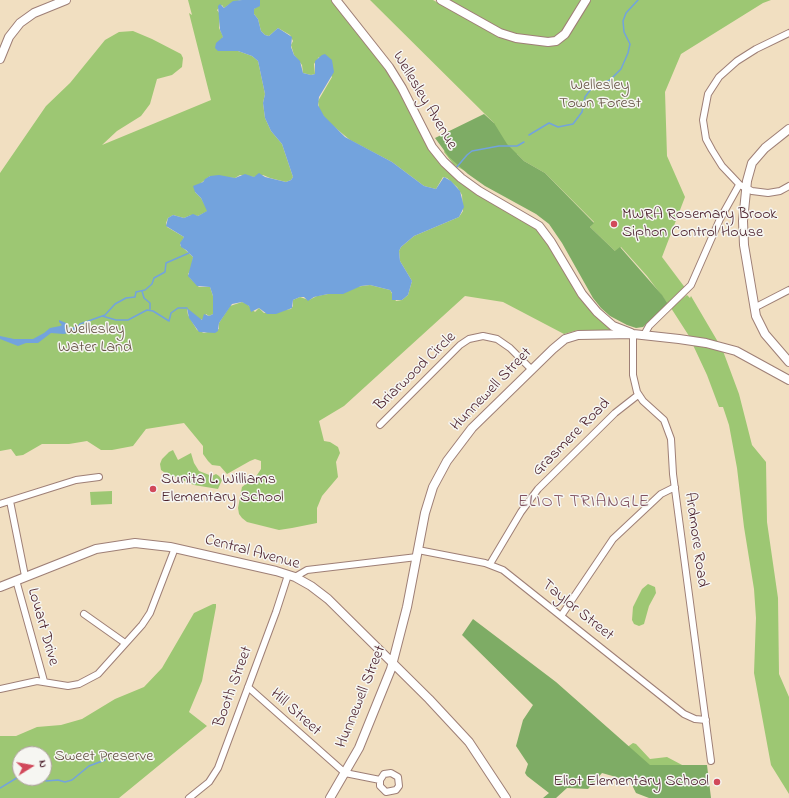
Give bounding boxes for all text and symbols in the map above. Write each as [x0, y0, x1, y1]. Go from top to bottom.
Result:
street label: Wellesley Avenue [387, 49, 461, 153]
park label: Wellesley Town Forest [559, 76, 641, 114]
place label: MWRA Rosemary Brook Siphon Control House [622, 205, 777, 243]
marker: MWRA Rosemary Brook Siphon Control House [609, 219, 619, 229]
park label: Wellesley Water Land [58, 320, 132, 358]
street label: Briarwood Circle [371, 328, 461, 416]
street label: Hunnewell Street [447, 344, 537, 436]
street label: Grasmere Road [529, 395, 615, 481]
place label: Sunita L. Williams Elementary School [161, 470, 284, 508]
marker: Sunita L. Williams Elementary School [148, 484, 158, 494]
street label: Ardmore Road [679, 491, 711, 589]
district label: ELIOT TRIANGLE [518, 493, 650, 513]
street label: Central Avenue [203, 531, 301, 575]
street label: Taylor Street [537, 576, 617, 646]
street label: Louart Drive [22, 586, 62, 668]
street label: Hunnewell Street [333, 643, 391, 751]
street label: Booth Street [210, 644, 258, 730]
street label: Hill Street [266, 685, 324, 741]
north arrow [12, 746, 52, 786]
park label: Sweet Preserve [54, 747, 154, 767]
text: N [34, 759, 51, 769]
place label: Eliot Elementary School [553, 772, 709, 792]
marker: Eliot Elementary School [712, 777, 722, 787]

